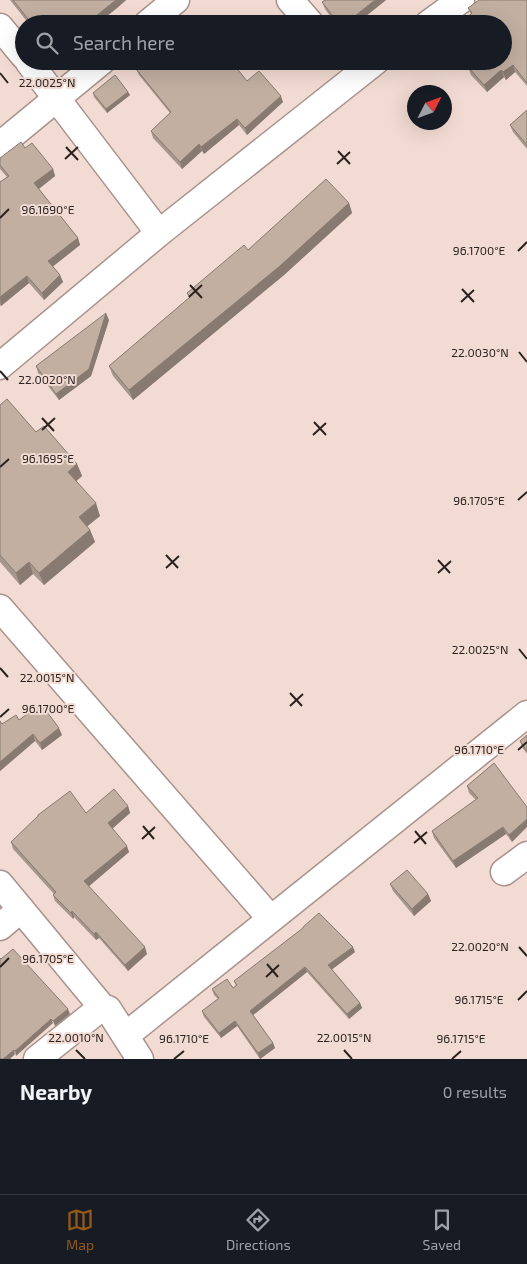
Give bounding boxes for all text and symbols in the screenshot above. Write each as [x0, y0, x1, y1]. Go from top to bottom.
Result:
search box [15, 15, 512, 70]
icon: search [33, 29, 61, 57]
text: Search here [73, 31, 175, 54]
text: 22.0025°N [19, 75, 75, 89]
north arrow [407, 85, 452, 130]
text: 96.1690°E [22, 202, 75, 216]
text: 96.1700°E [453, 243, 505, 257]
text: 22.0030°N [451, 345, 509, 359]
text: 22.0020°N [18, 372, 76, 386]
text: 96.1695°E [22, 451, 74, 465]
text: 96.1705°E [453, 493, 505, 507]
text: 22.0025°N [452, 642, 508, 656]
text: 22.0015°N [20, 670, 74, 684]
text: 96.1700°E [22, 701, 74, 715]
text: 96.1710°E [454, 742, 504, 756]
text: 22.0020°N [451, 939, 509, 953]
text: 96.1705°E [22, 951, 74, 965]
text: 96.1715°E [454, 992, 504, 1006]
text: 22.0010°N [48, 1030, 104, 1044]
text: 22.0015°N [317, 1030, 371, 1044]
text: 96.1710°E [159, 1031, 209, 1045]
text: 96.1715°E [436, 1031, 486, 1045]
text: Nearby [20, 1079, 92, 1104]
text: 0 results [443, 1082, 507, 1101]
tab: Map [66, 1206, 94, 1253]
tab: Directions [226, 1206, 291, 1253]
tab: Saved [423, 1206, 461, 1253]

